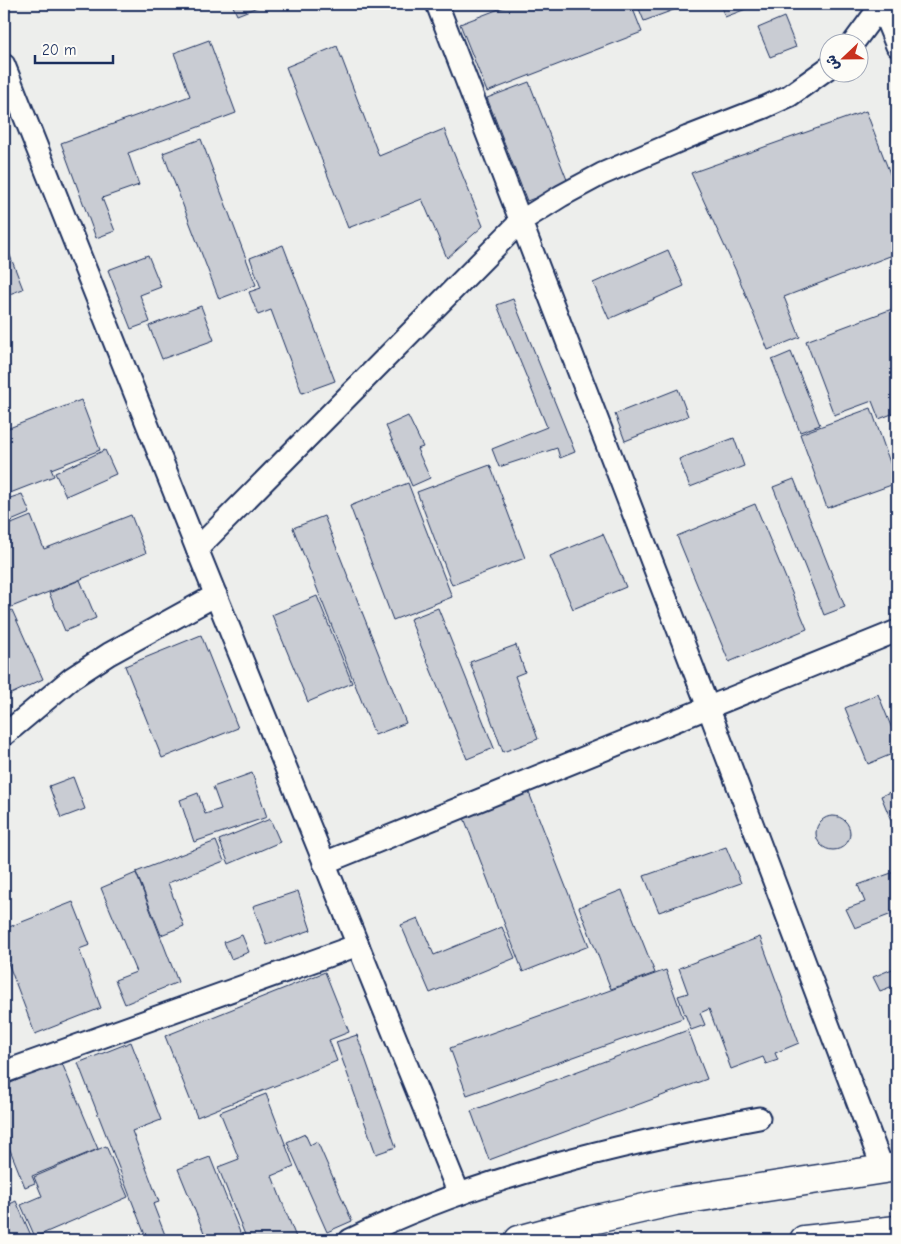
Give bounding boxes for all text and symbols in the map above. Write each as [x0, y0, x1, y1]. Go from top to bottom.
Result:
scale bar [35, 32, 112, 64]
north arrow [818, 32, 868, 82]
text: 20 m [42, 41, 76, 59]
text: ش [822, 52, 843, 73]

